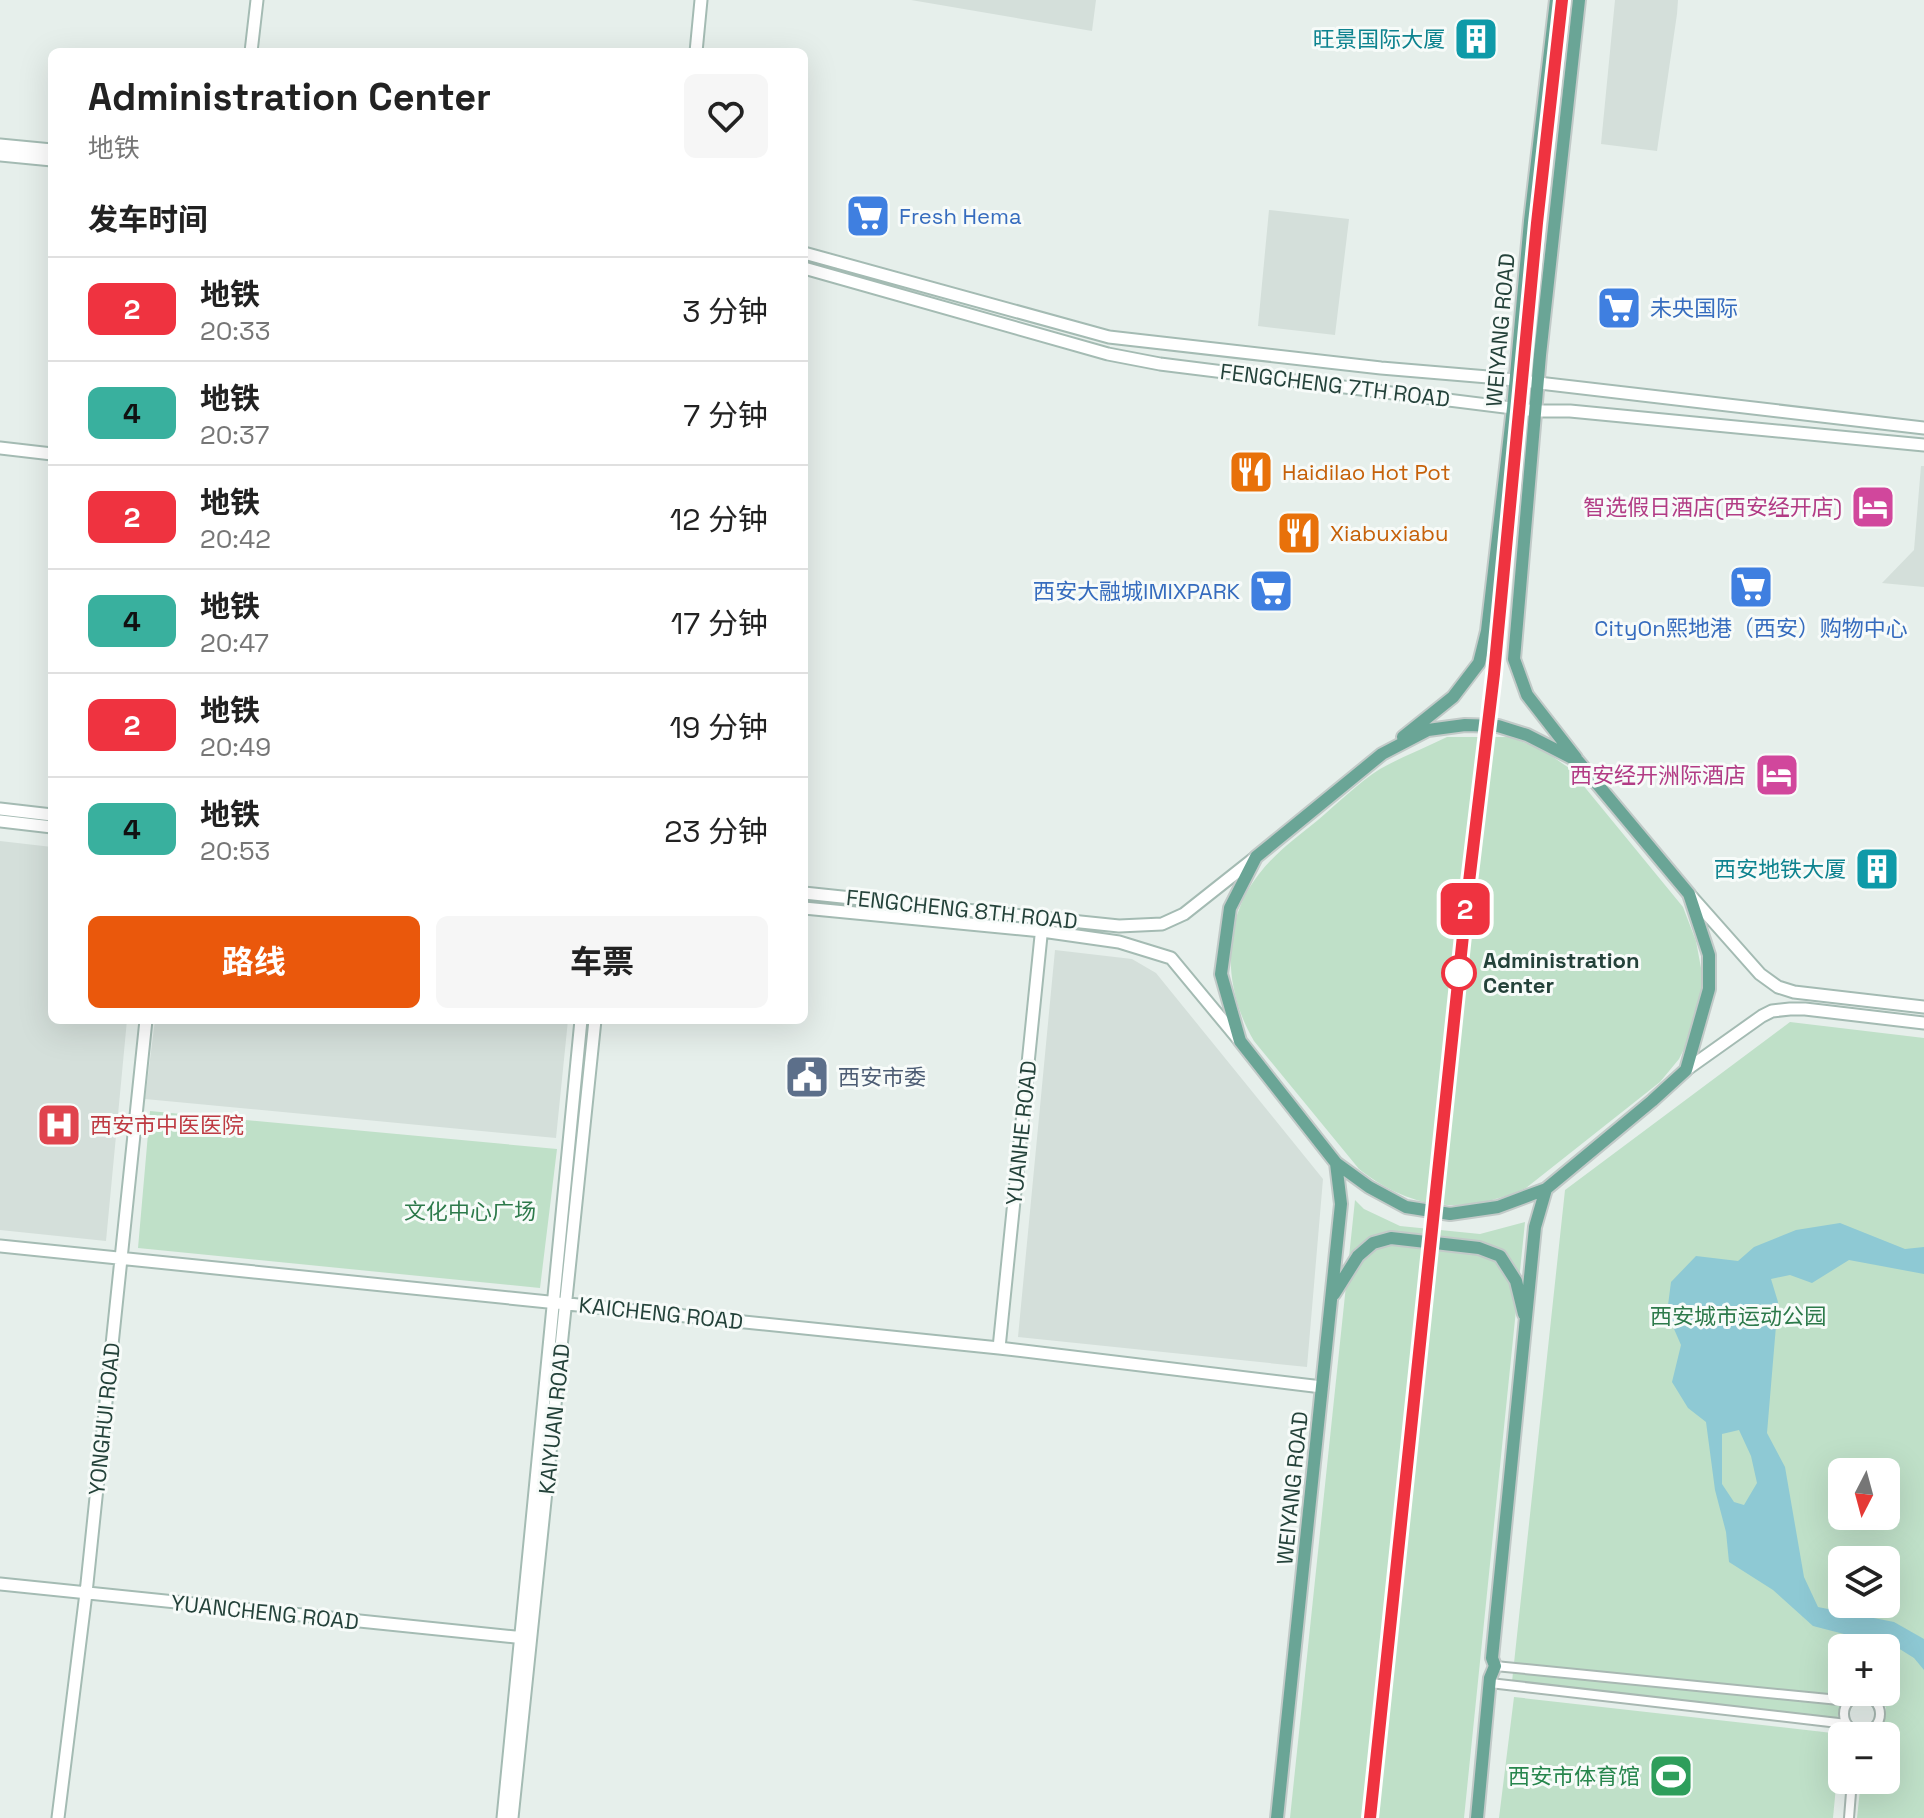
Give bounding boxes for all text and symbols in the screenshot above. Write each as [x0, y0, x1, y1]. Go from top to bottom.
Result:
building icon: 旺景国际大厦 [1452, 15, 1500, 63]
place label: 旺景国际大厦 [1313, 25, 1445, 53]
text: Administration Center [88, 73, 491, 121]
button: heart [684, 74, 768, 158]
text: 地铁 [88, 131, 140, 165]
supermarket icon: Fresh Hema [844, 192, 892, 240]
text: 发车时间 [88, 200, 208, 239]
place label: Fresh Hema [899, 202, 1022, 230]
street label: WEIYANG ROAD [1479, 252, 1521, 408]
text: 地铁 [200, 275, 260, 314]
supermarket icon: 未央国际 [1595, 284, 1643, 332]
text: 2 [124, 291, 140, 327]
text: 3 分钟 [682, 292, 768, 331]
place label: 未央国际 [1650, 294, 1738, 322]
text: 20:33 [200, 314, 270, 348]
street label: FENGCHENG 7TH ROAD [1218, 357, 1452, 413]
text: 地铁 [200, 379, 260, 418]
text: 4 [123, 395, 141, 431]
text: 7 分钟 [683, 396, 768, 435]
text: 20:37 [200, 418, 269, 452]
restaurant icon: Haidilao Hot Pot [1227, 448, 1275, 496]
place label: Haidilao Hot Pot [1282, 458, 1451, 486]
text: 地铁 [200, 483, 260, 522]
hotel icon: 智选假日酒店(西安经开店) [1849, 483, 1897, 531]
place label: 智选假日酒店(西安经开店) [1583, 493, 1842, 521]
text: 2 [124, 499, 140, 535]
text: 12 分钟 [670, 500, 768, 539]
restaurant icon: Xiabuxiabu [1275, 509, 1323, 557]
place label: Xiabuxiabu [1330, 519, 1448, 547]
text: 20:42 [200, 522, 271, 556]
supermarket icon: CityOn熙地港（西安）购物中心 [1727, 563, 1775, 611]
supermarket icon: 西安大融城IMIXPARK [1247, 567, 1295, 615]
place label: 西安大融城IMIXPARK [1033, 577, 1241, 605]
text: 地铁 [200, 587, 260, 626]
text: 4 [123, 603, 141, 639]
text: 17 分钟 [671, 604, 768, 643]
place label: CityOn熙地港（西安）购物中心 [1594, 614, 1908, 642]
text: 20:47 [200, 626, 269, 660]
text: 地铁 [200, 691, 260, 730]
text: 2 [124, 707, 140, 743]
text: 19 分钟 [669, 708, 768, 747]
text: 20:49 [200, 730, 271, 764]
hotel icon: 西安经开洲际酒店 [1753, 751, 1801, 799]
place label: 西安经开洲际酒店 [1570, 761, 1746, 789]
text: 地铁 [200, 795, 260, 834]
text: 4 [123, 811, 141, 847]
text: 23 分钟 [664, 812, 768, 851]
text: 20:53 [200, 834, 270, 868]
building icon: 西安地铁大厦 [1853, 845, 1901, 893]
place label: 西安地铁大厦 [1714, 855, 1846, 883]
street label: FENGCHENG 8TH ROAD [845, 883, 1079, 935]
line badge: 2 [1439, 883, 1491, 935]
text: 2 [1457, 891, 1473, 927]
button: 路线 [88, 916, 420, 1008]
button: 车票 [436, 916, 768, 1008]
place label: Administration Center [1483, 946, 1640, 999]
marker: Administration Center [1442, 956, 1476, 990]
public building icon: 西安市委 [783, 1053, 831, 1101]
street label: YUANHE ROAD [999, 1059, 1043, 1207]
place label: 西安市委 [838, 1063, 926, 1091]
hospital icon: 西安市中医医院 [35, 1101, 83, 1149]
place label: 西安市中医医院 [90, 1111, 244, 1139]
park label: 文化中心广场 [404, 1197, 536, 1225]
street label: KAICHENG ROAD [577, 1290, 745, 1336]
park label: 西安城市运动公园 [1650, 1302, 1826, 1330]
street label: YONGHUI ROAD [82, 1341, 126, 1497]
street label: KAIYUAN ROAD [532, 1342, 576, 1496]
street label: WEIYANG ROAD [1270, 1410, 1314, 1566]
north arrow [1828, 1458, 1900, 1530]
map controls [1828, 1458, 1900, 1794]
button: layers [1828, 1546, 1900, 1618]
street label: YUANCHENG ROAD [170, 1588, 360, 1636]
button: + [1828, 1634, 1900, 1706]
button: − [1828, 1722, 1900, 1794]
sports icon: 西安市体育馆 [1647, 1752, 1695, 1800]
place label: 西安市体育馆 [1508, 1762, 1640, 1790]

